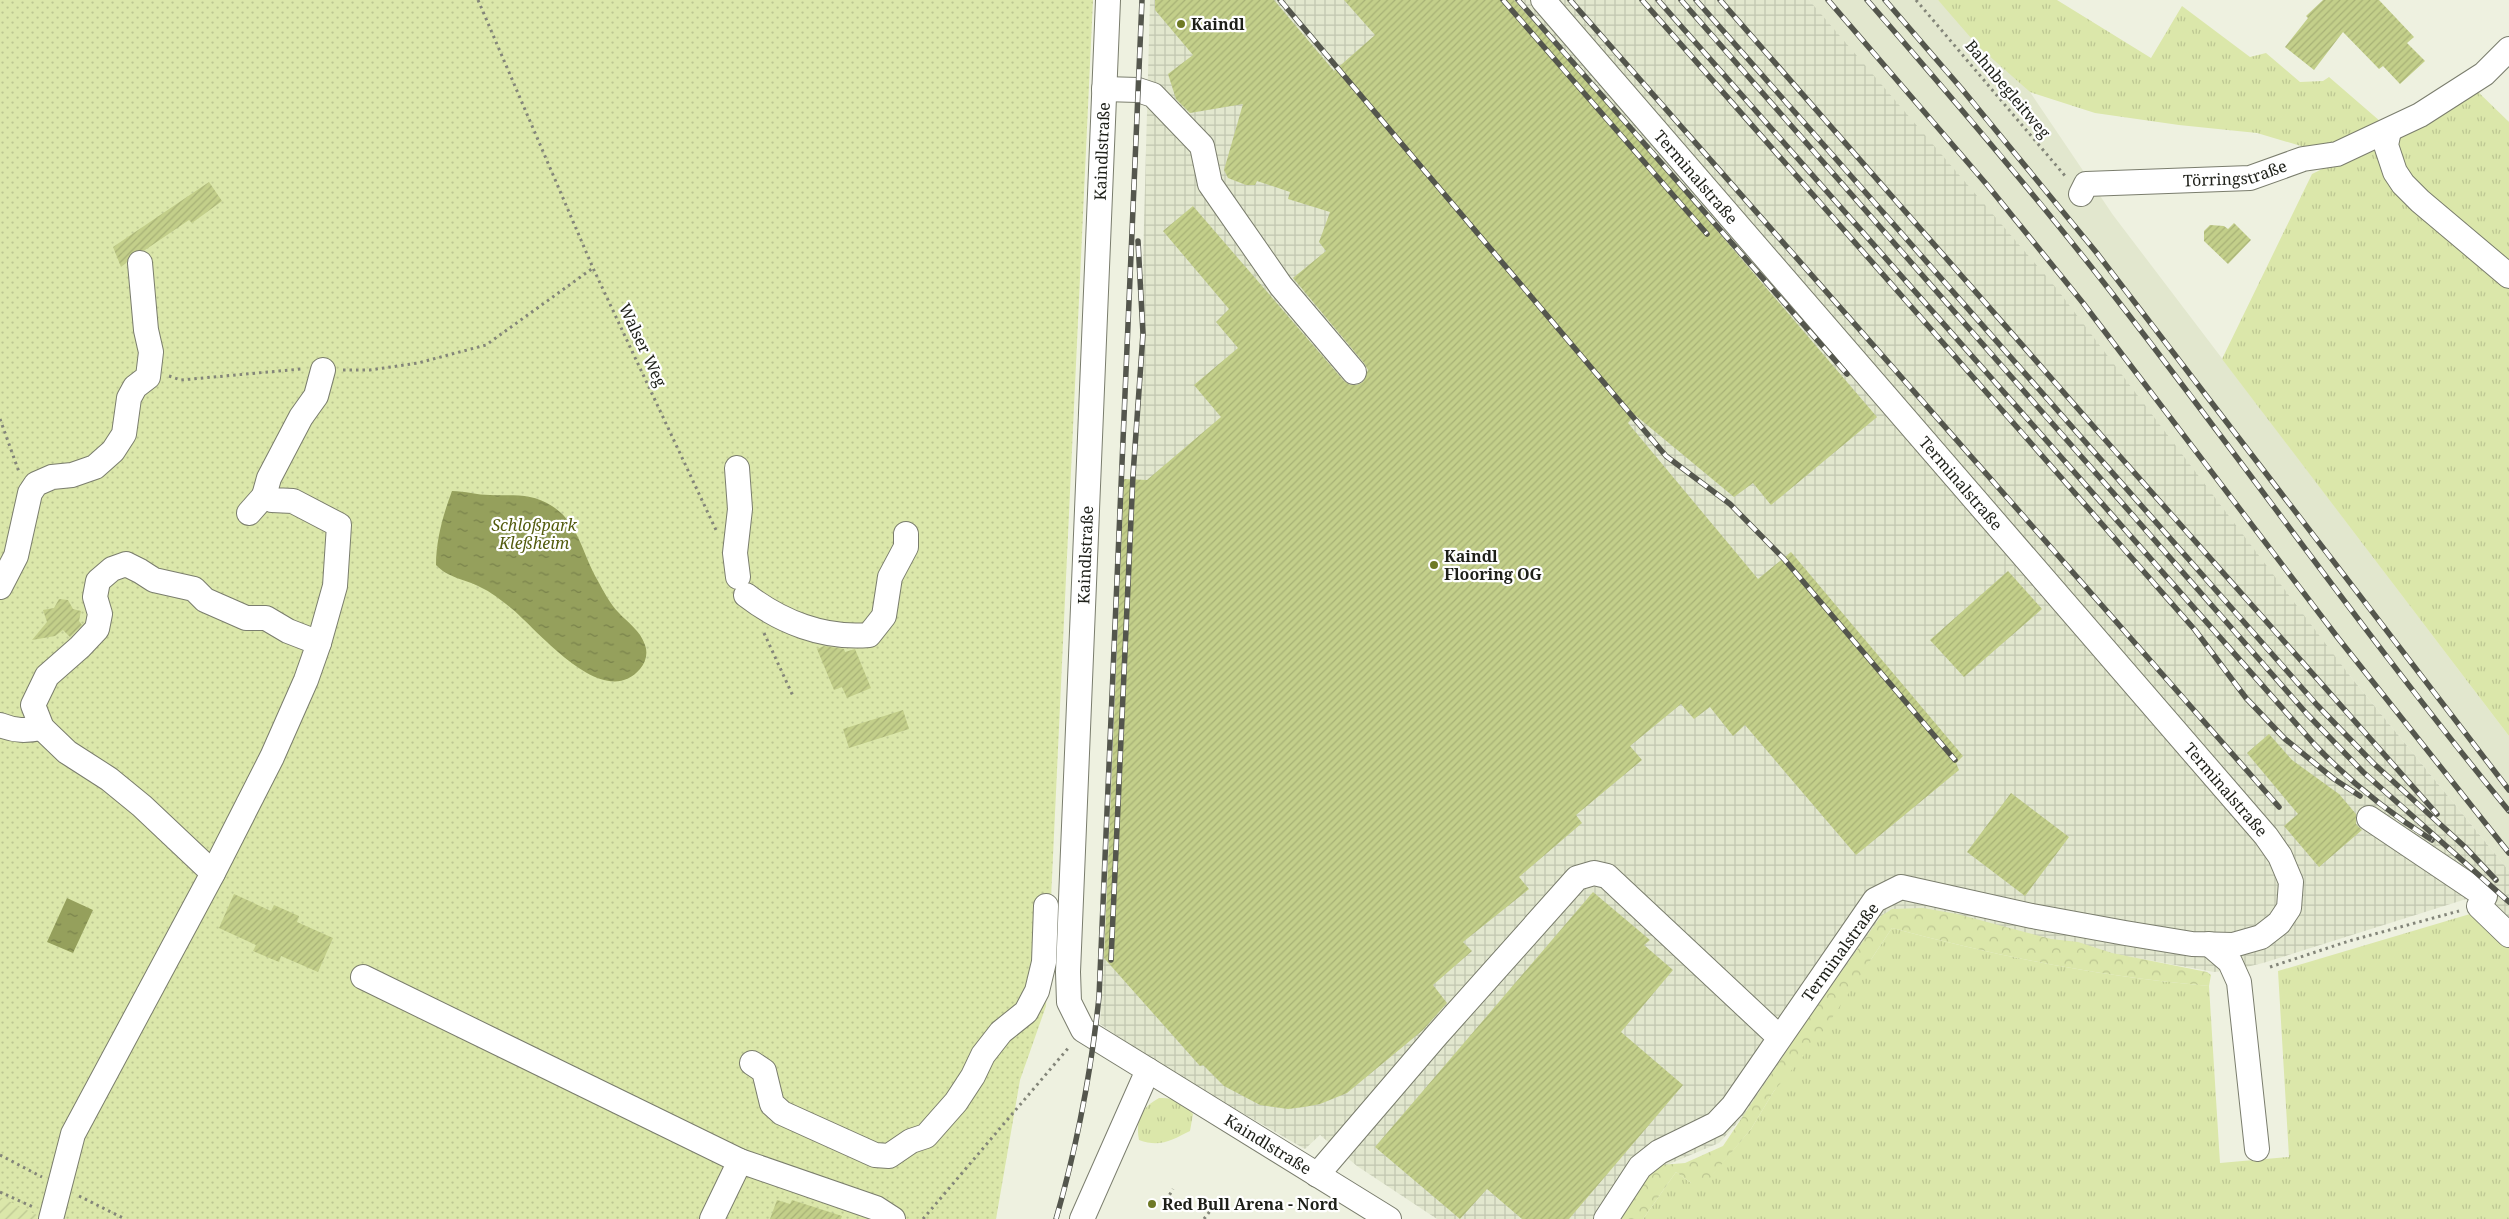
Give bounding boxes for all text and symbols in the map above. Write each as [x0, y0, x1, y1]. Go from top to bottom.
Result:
place label: Kaindl [1191, 13, 1245, 35]
marker: Kaindl [1175, 18, 1187, 30]
street label: Bahnbegleitweg [1960, 35, 2056, 143]
street label: Kaindlstraße [1089, 102, 1115, 201]
street label: Terminalstraße [1649, 125, 1743, 229]
street label: Törringstraße [2183, 155, 2290, 191]
street label: Walser Weg [614, 300, 672, 391]
street label: Terminalstraße [1914, 432, 2008, 535]
street label: Kaindlstraße [1072, 505, 1098, 605]
park label: Schloßpark Kleßheim [491, 514, 578, 554]
place label: Kaindl Flooring OG [1444, 545, 1542, 585]
marker: Kaindl Flooring OG [1428, 559, 1440, 571]
street label: Terminalstraße [2179, 738, 2273, 841]
street label: Terminalstraße [1797, 898, 1883, 1006]
street label: Kaindlstraße [1220, 1109, 1316, 1179]
place label: Red Bull Arena - Nord [1162, 1193, 1339, 1215]
marker: Red Bull Arena - Nord [1146, 1198, 1158, 1210]

